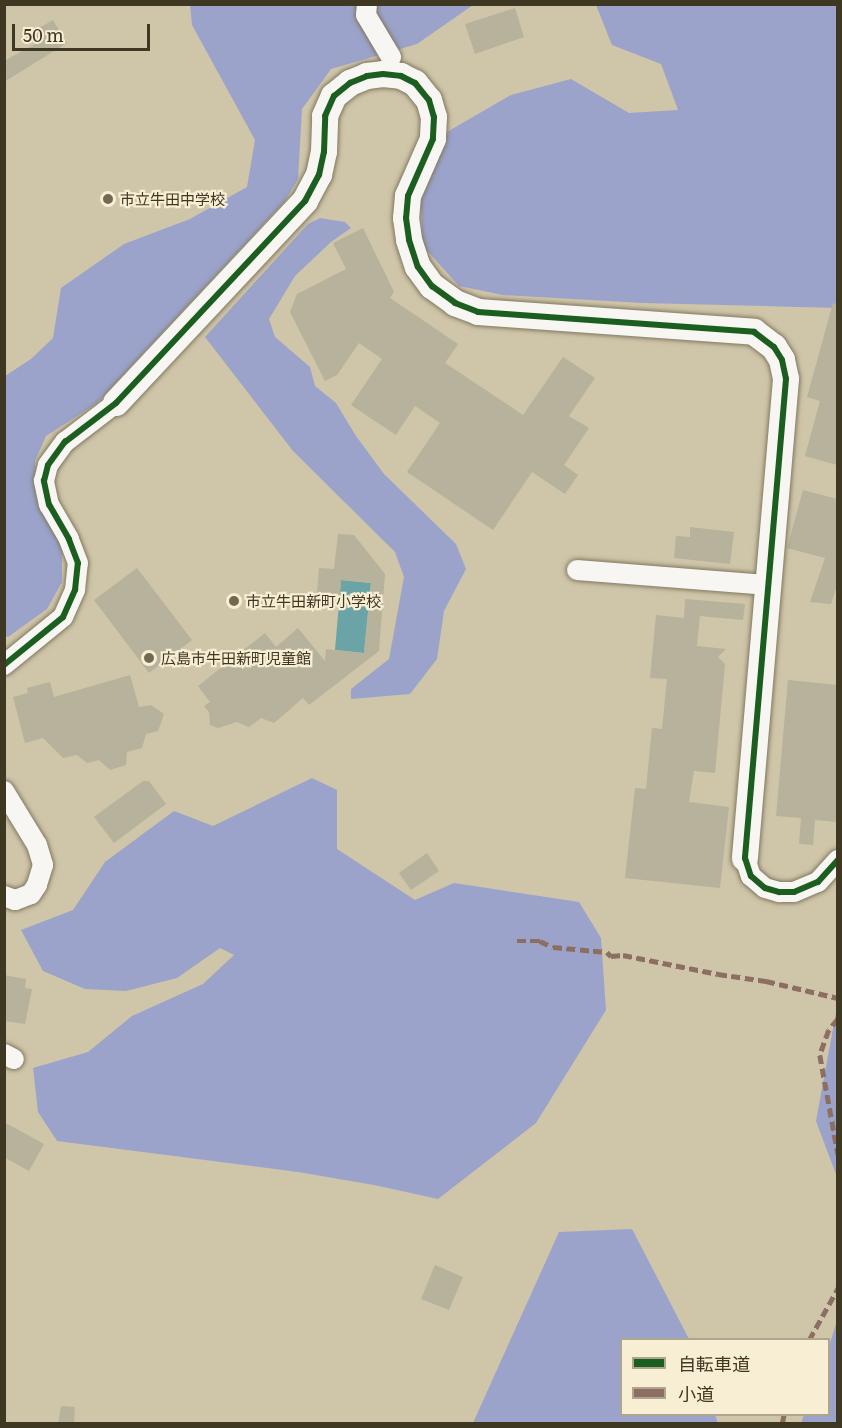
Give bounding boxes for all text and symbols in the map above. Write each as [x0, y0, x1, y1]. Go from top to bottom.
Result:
scale bar [15, 12, 153, 50]
text: 50 m [23, 21, 64, 48]
place label: 市立牛田中学校 [120, 190, 225, 208]
marker: 市立牛田中学校 [101, 192, 115, 206]
place label: 市立牛田新町小学校 [246, 592, 381, 610]
marker: 市立牛田新町小学校 [227, 594, 241, 608]
place label: 広島市牛田新町児童館 [161, 649, 311, 667]
marker: 広島市牛田新町児童館 [142, 651, 156, 665]
legend [620, 1338, 830, 1416]
text: 自転車道 [678, 1350, 750, 1377]
text: 小道 [678, 1380, 714, 1407]

